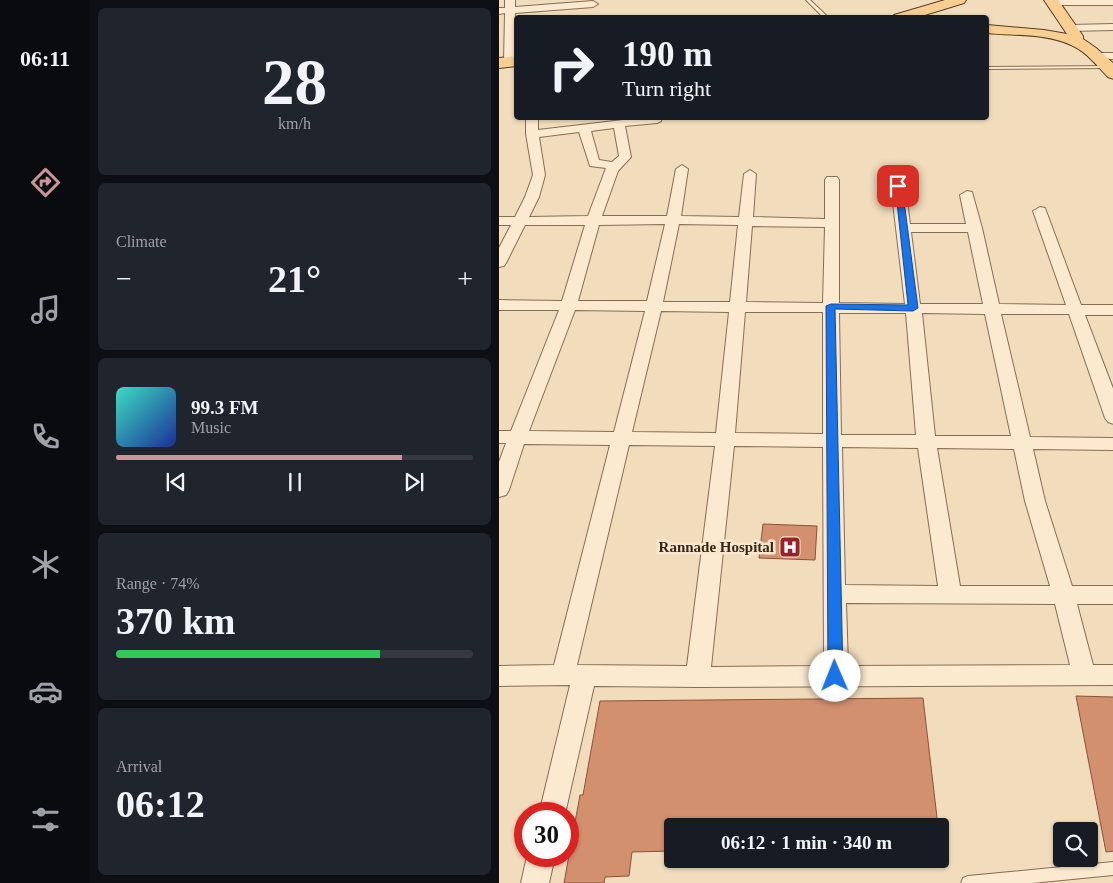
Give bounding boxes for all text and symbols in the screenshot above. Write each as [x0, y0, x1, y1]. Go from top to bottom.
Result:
icon: right [539, 35, 604, 100]
text: 190 m [622, 35, 712, 74]
text: 06:11 [20, 46, 70, 71]
text: 28 [262, 46, 327, 118]
text: Turn right [622, 76, 711, 101]
text: km/h [278, 115, 311, 132]
icon: directions [28, 165, 63, 200]
pin [877, 165, 919, 207]
icon: arrive [884, 172, 912, 200]
text: Climate [116, 233, 167, 250]
text: 21° [268, 258, 321, 300]
text: − [116, 263, 132, 294]
text: + [457, 263, 473, 294]
icon: music [28, 292, 63, 327]
text: 99.3 FM [191, 397, 259, 418]
icon: phone [28, 419, 63, 454]
text: Music [191, 419, 231, 436]
icon: previous [162, 468, 190, 496]
icon: pause [281, 468, 309, 496]
icon: next [400, 468, 428, 496]
hospital icon: Rannade Hospital [778, 535, 802, 559]
place label: Rannade Hospital [659, 539, 774, 555]
icon: climate [28, 547, 63, 582]
text: Range · 74% [116, 575, 200, 592]
text: 370 km [116, 600, 235, 642]
position arrow [808, 649, 860, 701]
icon: car [28, 674, 63, 709]
text: Arrival [116, 758, 162, 775]
text: 06:12 [116, 783, 205, 825]
icon: filters [28, 802, 63, 837]
speed limit sign: 30 [514, 802, 579, 867]
map controls [1053, 822, 1098, 867]
button: search [1053, 822, 1098, 867]
text: 06:12 · 1 min · 340 m [721, 832, 892, 853]

